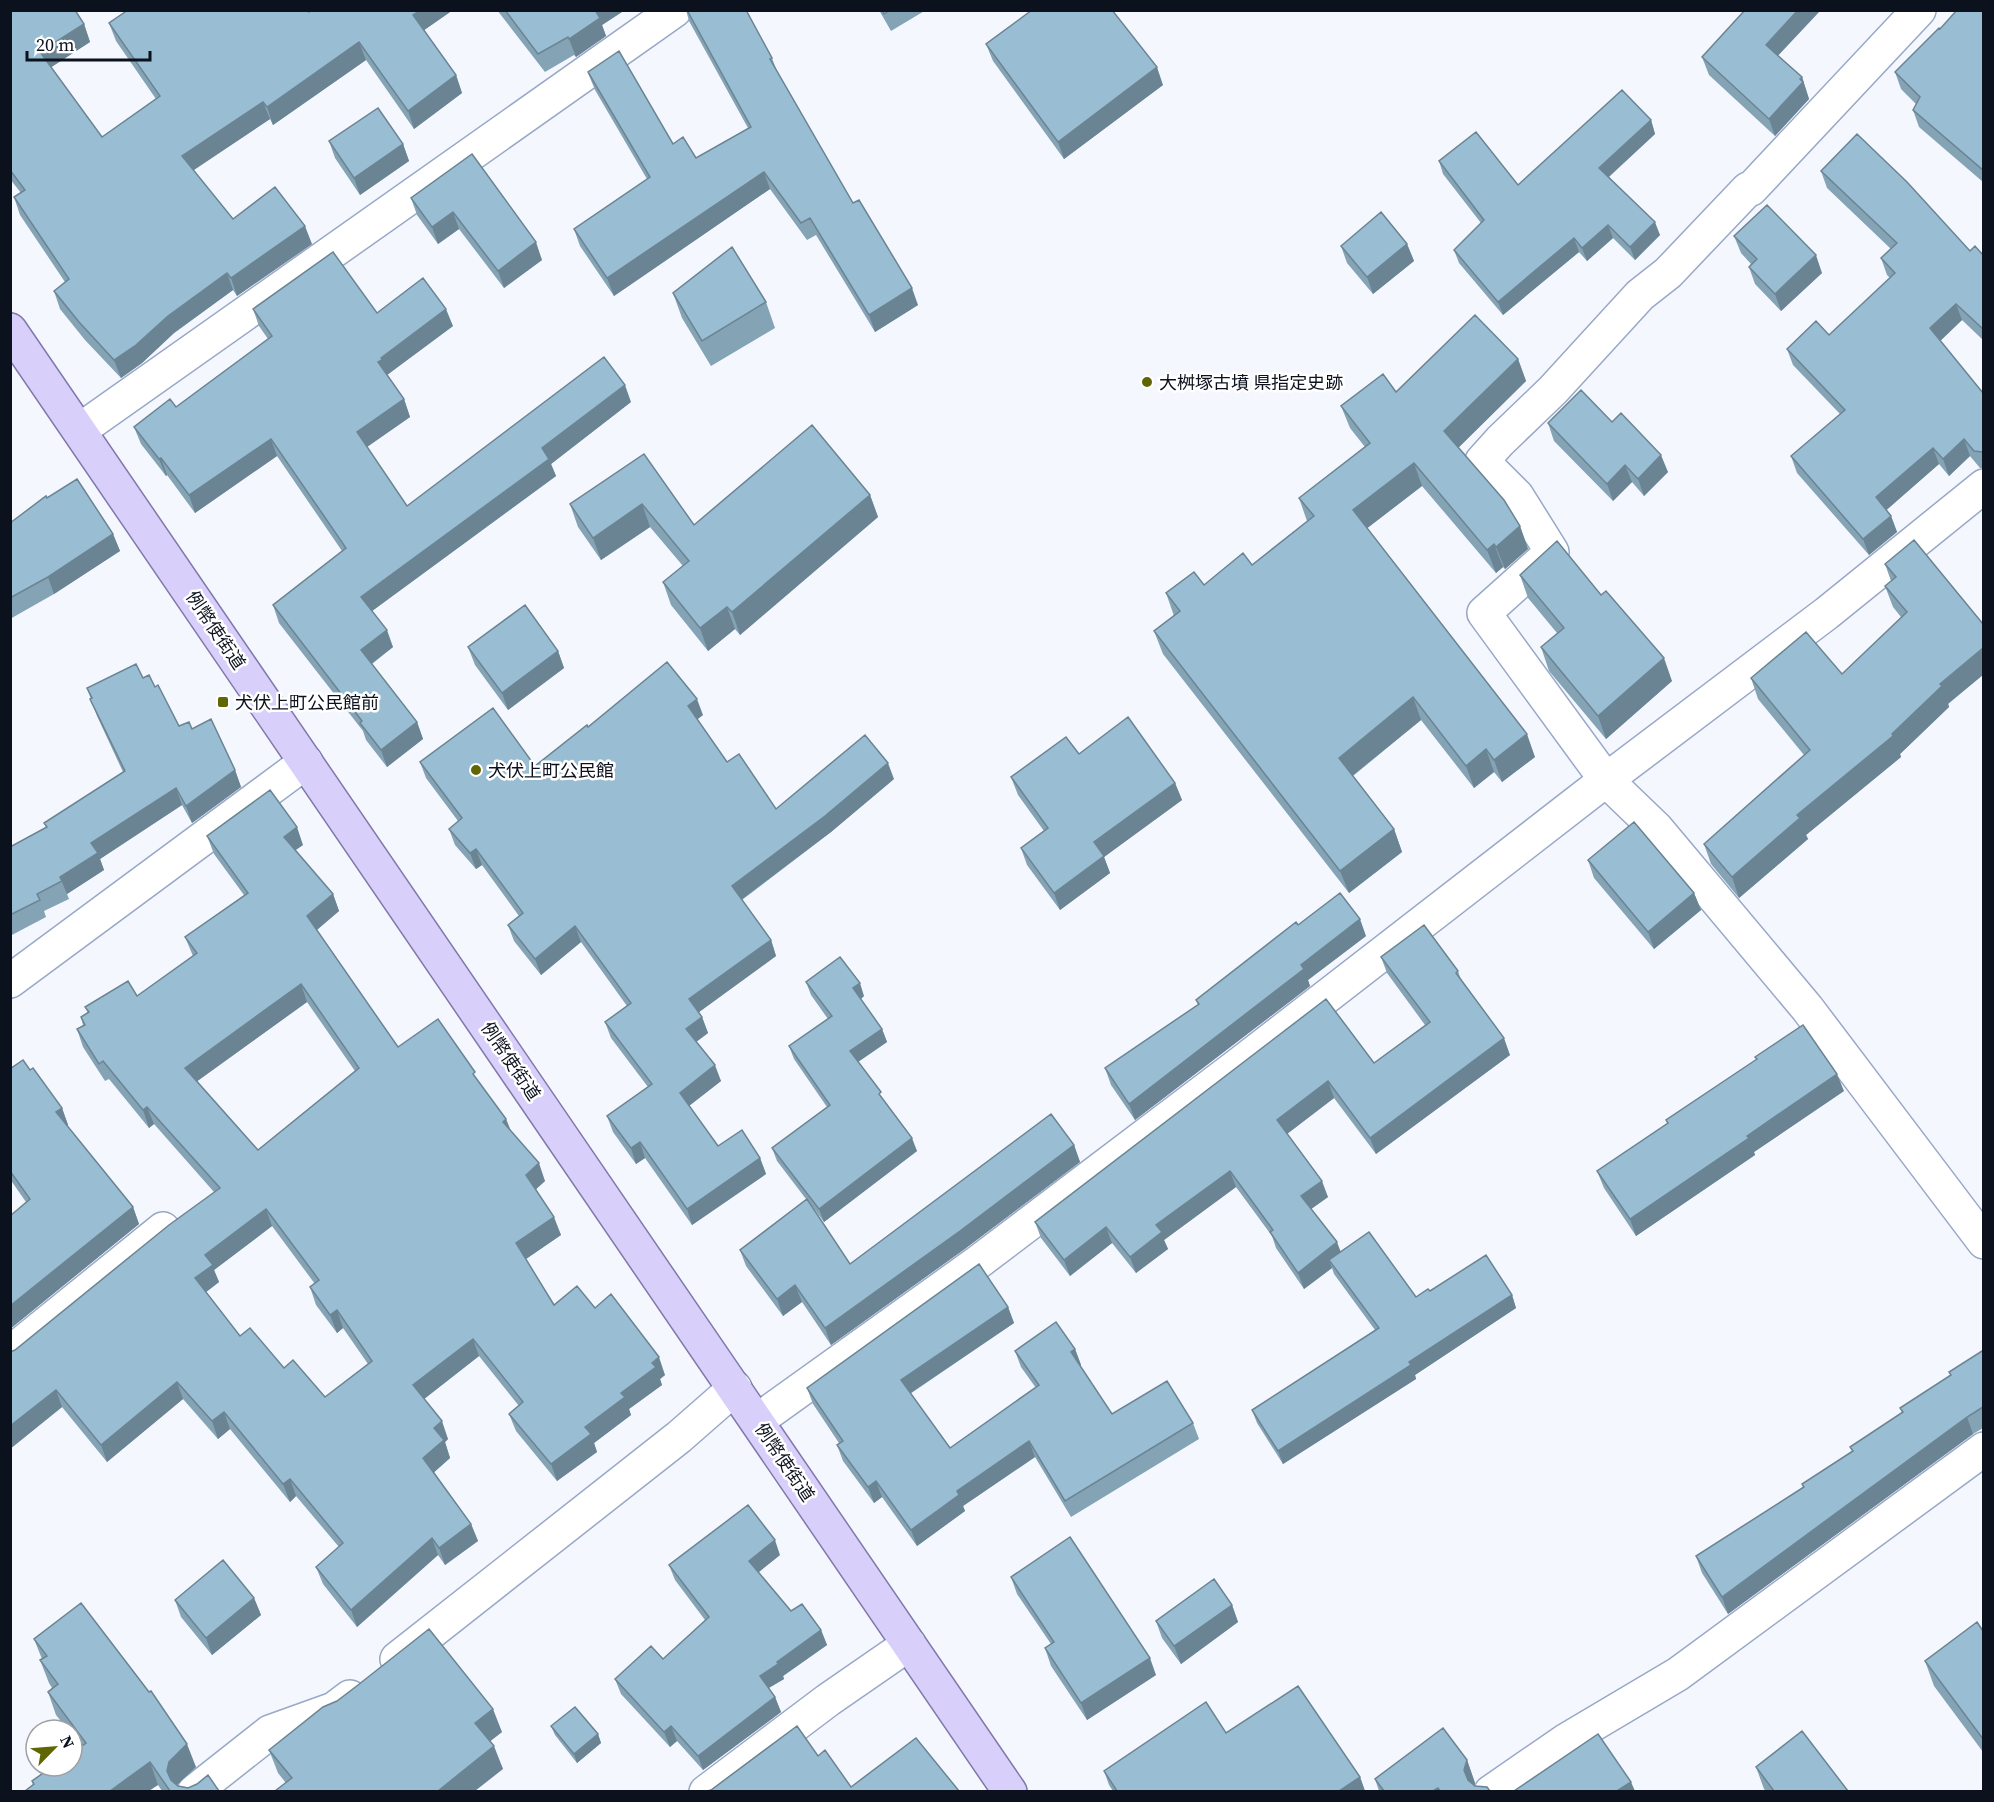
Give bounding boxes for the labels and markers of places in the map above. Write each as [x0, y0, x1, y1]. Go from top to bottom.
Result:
place label: 大桝塚古墳 県指定史跡 [1159, 370, 1343, 395]
marker: 大桝塚古墳 県指定史跡 [1140, 375, 1154, 389]
place label: 犬伏上町公民館前 [235, 690, 379, 715]
marker: 犬伏上町公民館前 [216, 695, 230, 709]
place label: 犬伏上町公民館 [488, 758, 614, 783]
marker: 犬伏上町公民館 [469, 763, 483, 777]

